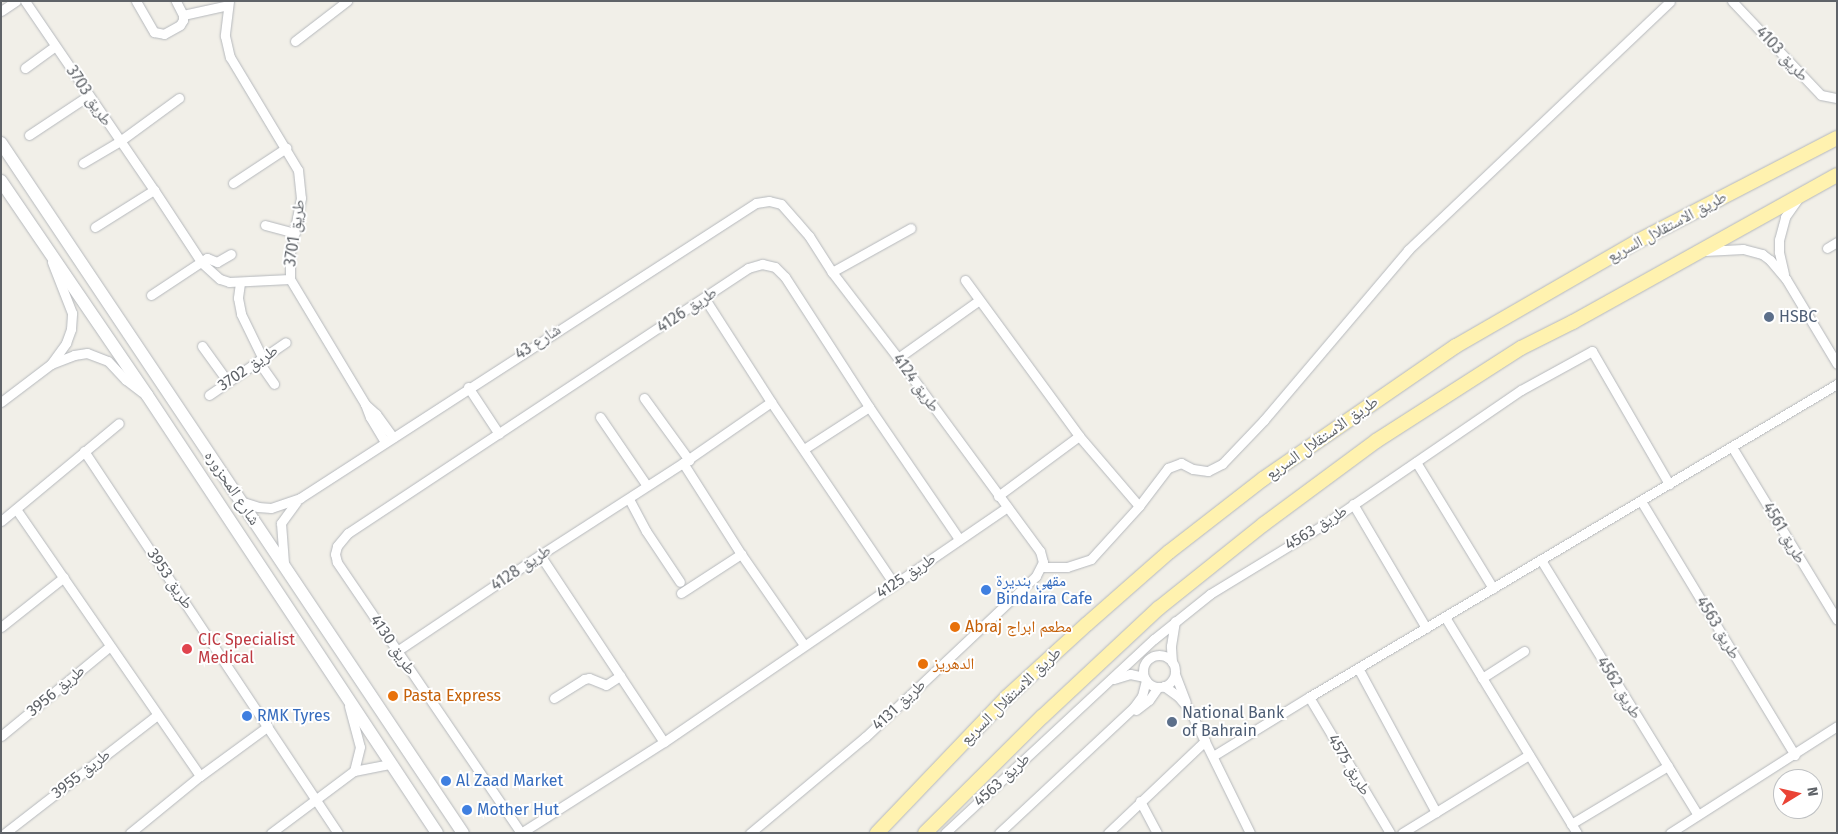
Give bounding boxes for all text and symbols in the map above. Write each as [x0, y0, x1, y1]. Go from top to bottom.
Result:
street label: طريق 4103 [1752, 22, 1812, 86]
street label: طريق 3703 [62, 62, 116, 130]
street label: طريق الاستقلال السريع [1604, 187, 1730, 267]
street label: طريق 3701 [281, 198, 309, 268]
street label: طريق 4126 [653, 283, 721, 337]
place label: HSBC [1779, 307, 1817, 327]
marker: HSBC [1763, 311, 1775, 323]
street label: شارع 43 [511, 320, 565, 364]
street label: طريق 3702 [214, 341, 282, 395]
street label: طريق 4124 [888, 350, 944, 416]
street label: طريق الاستقلال السريع [1262, 392, 1382, 484]
street label: شارع المحزوره [200, 447, 264, 529]
street label: طريق 4561 [1758, 499, 1810, 567]
street label: طريق 4563 [1281, 501, 1351, 555]
street label: طريق 4128 [487, 541, 555, 595]
street label: طريق 3953 [143, 545, 197, 613]
street label: طريق 4125 [873, 549, 939, 603]
place label: مقهى بنديرة Bindaira Cafe [996, 571, 1092, 609]
marker: مقهى بنديرة Bindaira Cafe [980, 584, 992, 596]
street label: طريق 4563 [1692, 593, 1744, 663]
street label: طريق 4130 [366, 611, 420, 679]
place label: Abraj مطعم ابراج [965, 617, 1072, 637]
marker: Abraj مطعم ابراج [949, 621, 961, 633]
place label: CIC Specialist Medical [198, 630, 295, 668]
marker: CIC Specialist Medical [180, 642, 194, 656]
street label: طريق الاستقلال السريع [957, 643, 1065, 749]
street label: طريق 4562 [1592, 653, 1646, 723]
place label: الدهريز [933, 654, 974, 674]
marker: الدهريز [917, 658, 929, 670]
street label: طريق 3956 [23, 661, 89, 721]
street label: طريق 4131 [868, 675, 930, 735]
place label: Pasta Express [403, 686, 501, 706]
marker: Pasta Express [387, 690, 399, 702]
place label: National Bank of Bahrain [1182, 703, 1284, 741]
place label: RMK Tyres [257, 706, 330, 726]
marker: RMK Tyres [241, 710, 253, 722]
marker: National Bank of Bahrain [1166, 716, 1178, 728]
street label: طريق 4575 [1323, 731, 1375, 799]
street label: طريق 3955 [48, 745, 114, 803]
street label: طريق 4563 [970, 749, 1034, 811]
north arrow [1773, 769, 1823, 819]
place label: Al Zaad Market [456, 771, 563, 791]
marker: Al Zaad Market [440, 775, 452, 787]
text: N [1803, 786, 1821, 798]
place label: Mother Hut [477, 800, 559, 820]
marker: Mother Hut [461, 804, 473, 816]

